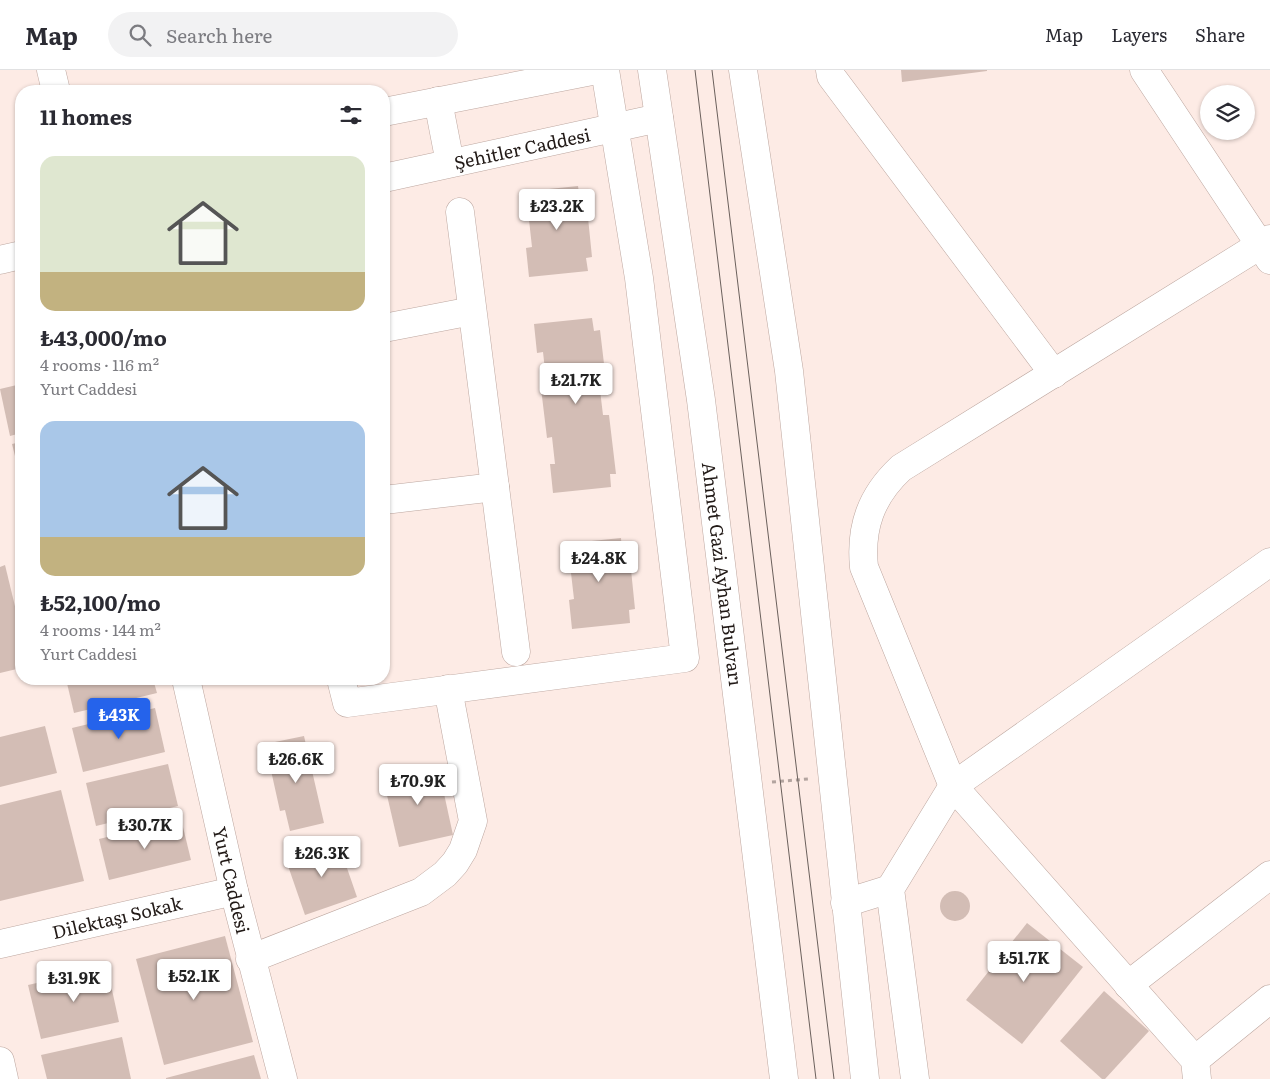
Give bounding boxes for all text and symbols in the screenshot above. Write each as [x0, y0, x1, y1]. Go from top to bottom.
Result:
search box [108, 12, 458, 57]
text: Map [25, 17, 78, 52]
icon: search [126, 21, 154, 49]
text: Search here [166, 21, 272, 49]
text: Map [1045, 21, 1083, 48]
text: Layers [1111, 21, 1167, 48]
text: Share [1195, 21, 1245, 48]
map controls [1200, 85, 1255, 140]
button: layers [1200, 85, 1255, 140]
text: 11 homes [40, 100, 132, 131]
icon: filters [337, 101, 365, 129]
street label: Şehitler Caddesi [451, 120, 593, 176]
icon: home [158, 188, 248, 278]
pin: ₺23.2K [516, 189, 598, 231]
text: ₺23.2K [530, 193, 584, 217]
text: ₺43,000/mo [40, 321, 167, 352]
text: 4 rooms · 116 m² [40, 352, 159, 376]
pin: ₺21.7K [535, 362, 617, 405]
text: ₺21.7K [551, 367, 601, 391]
text: Yurt Caddesi [40, 376, 137, 400]
icon: home [158, 453, 248, 543]
street label: Ahmet Gazi Ayhan Bulvarı [696, 461, 750, 687]
pin: ₺24.8K [558, 540, 640, 583]
text: ₺24.8K [571, 545, 627, 569]
text: ₺52,100/mo [40, 586, 161, 617]
text: 4 rooms · 144 m² [40, 617, 161, 641]
text: Yurt Caddesi [40, 641, 137, 665]
pin: ₺43K [89, 698, 149, 740]
text: ₺43K [98, 702, 140, 726]
pin: ₺26.6K [255, 742, 337, 784]
text: ₺26.6K [268, 746, 324, 770]
pin: ₺70.9K [377, 764, 459, 806]
text: ₺70.9K [390, 768, 446, 792]
pin: ₺30.7K [104, 808, 186, 850]
text: ₺30.7K [118, 812, 172, 836]
street label: Yurt Caddesi [207, 824, 257, 936]
pin: ₺26.3K [281, 836, 363, 878]
text: ₺26.3K [294, 840, 350, 864]
street label: Dilektaşı Sokak [49, 889, 186, 945]
pin: ₺51.7K [983, 940, 1065, 983]
text: ₺51.7K [999, 945, 1049, 969]
pin: ₺52.1K [153, 958, 235, 1001]
pin: ₺31.9K [33, 960, 115, 1003]
text: ₺52.1K [168, 963, 220, 987]
text: ₺31.9K [48, 965, 100, 989]

